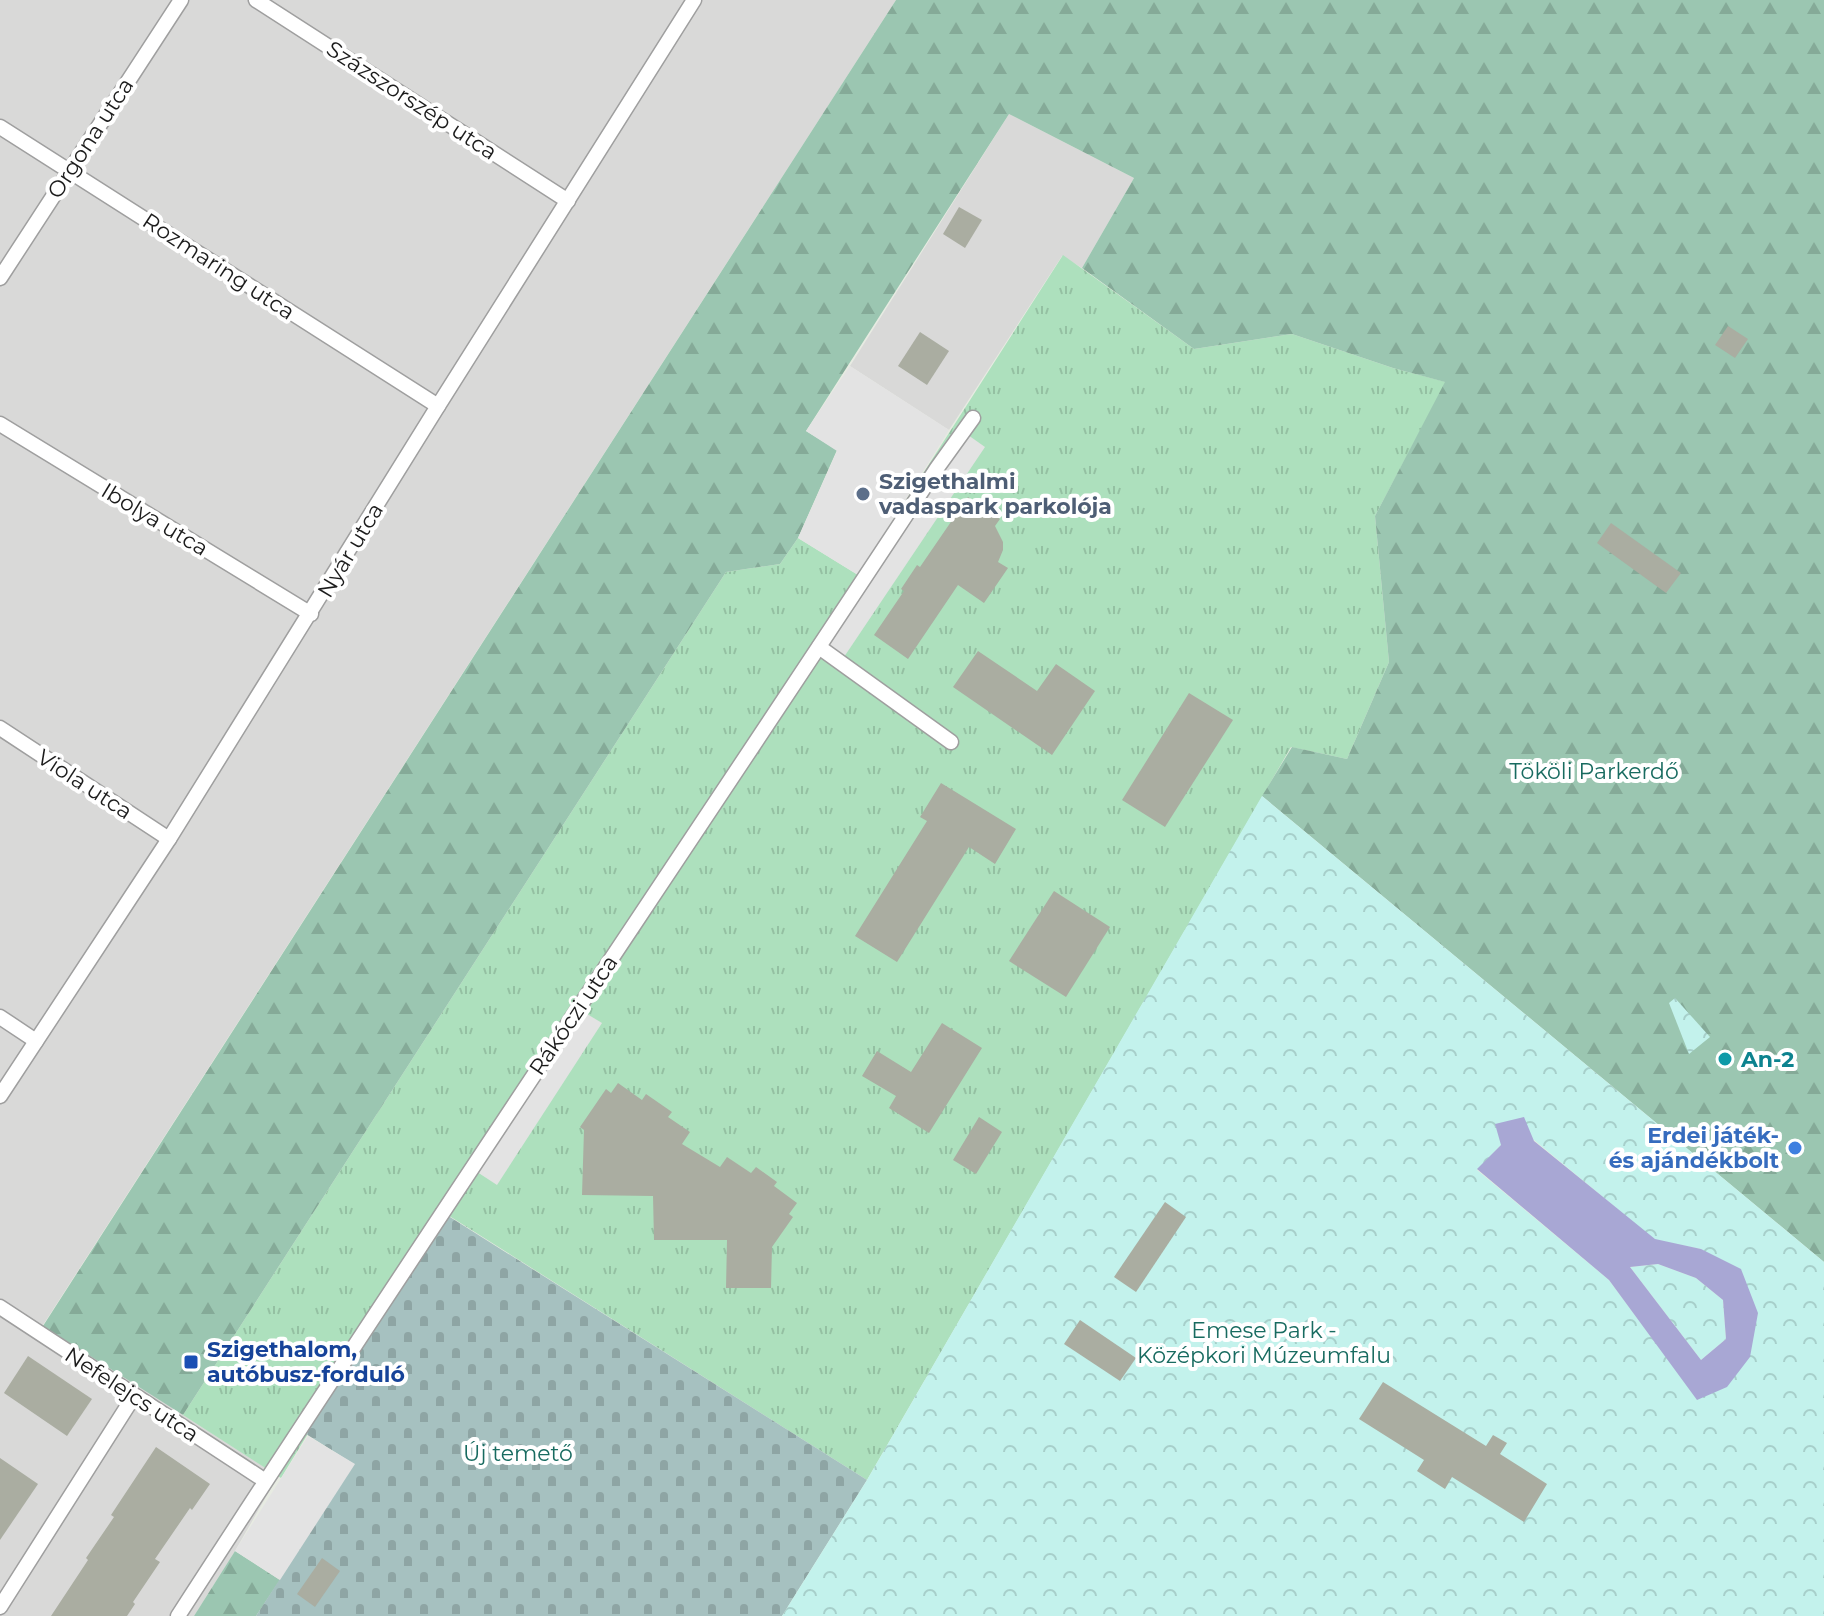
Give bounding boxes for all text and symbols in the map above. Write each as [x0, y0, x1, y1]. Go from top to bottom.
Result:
street label: Százszorszép utca [321, 35, 502, 166]
street label: Orgona utca [41, 73, 139, 204]
street label: Rozmaring utca [138, 207, 300, 326]
place label: Szigethalmi vadaspark parkolója [878, 468, 1112, 520]
street label: Ibolya utca [96, 477, 213, 562]
marker: Szigethalmi vadaspark parkolója [854, 485, 872, 503]
street label: Nyár utca [312, 498, 389, 602]
street label: Viola utca [32, 744, 137, 825]
park label: Tököli Parkerdő [1509, 758, 1679, 785]
street label: Rákóczi utca [523, 950, 623, 1080]
place label: An-2 [1740, 1046, 1794, 1073]
marker: An-2 [1716, 1050, 1734, 1068]
place label: Erdei játék- és ajándékbolt [1609, 1122, 1779, 1174]
marker: Erdei játék- és ajándékbolt [1786, 1139, 1804, 1157]
park label: Emese Park - Középkori Múzeumfalu [1137, 1317, 1391, 1369]
place label: Szigethalom, autóbusz-forduló [207, 1336, 405, 1388]
street label: Nefelejcs utca [60, 1341, 204, 1448]
marker: Szigethalom, autóbusz-forduló [182, 1353, 200, 1371]
park label: Új temető [463, 1440, 573, 1467]

